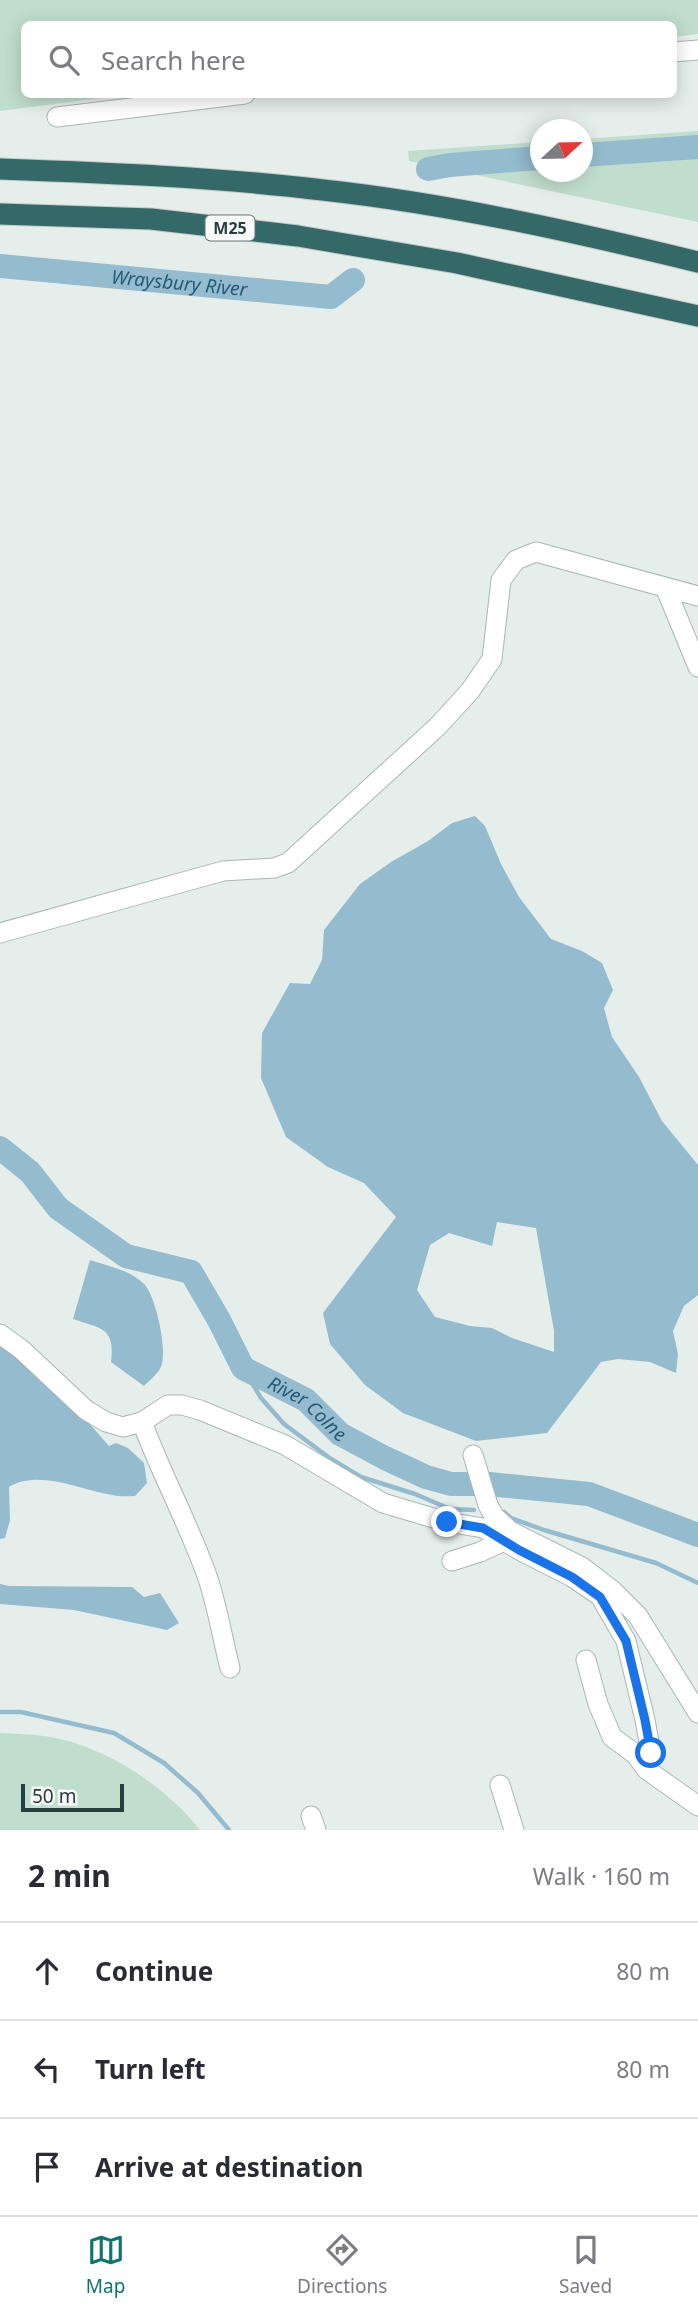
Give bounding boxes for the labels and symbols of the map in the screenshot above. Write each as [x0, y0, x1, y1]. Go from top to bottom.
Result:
north arrow [530, 119, 593, 182]
road number: M25 [205, 216, 254, 240]
water label: Wraysbury River [110, 263, 250, 302]
water label: River Colne [263, 1370, 350, 1448]
route end [431, 1506, 462, 1537]
route start [635, 1737, 666, 1768]
scale bar [21, 1781, 124, 1813]

